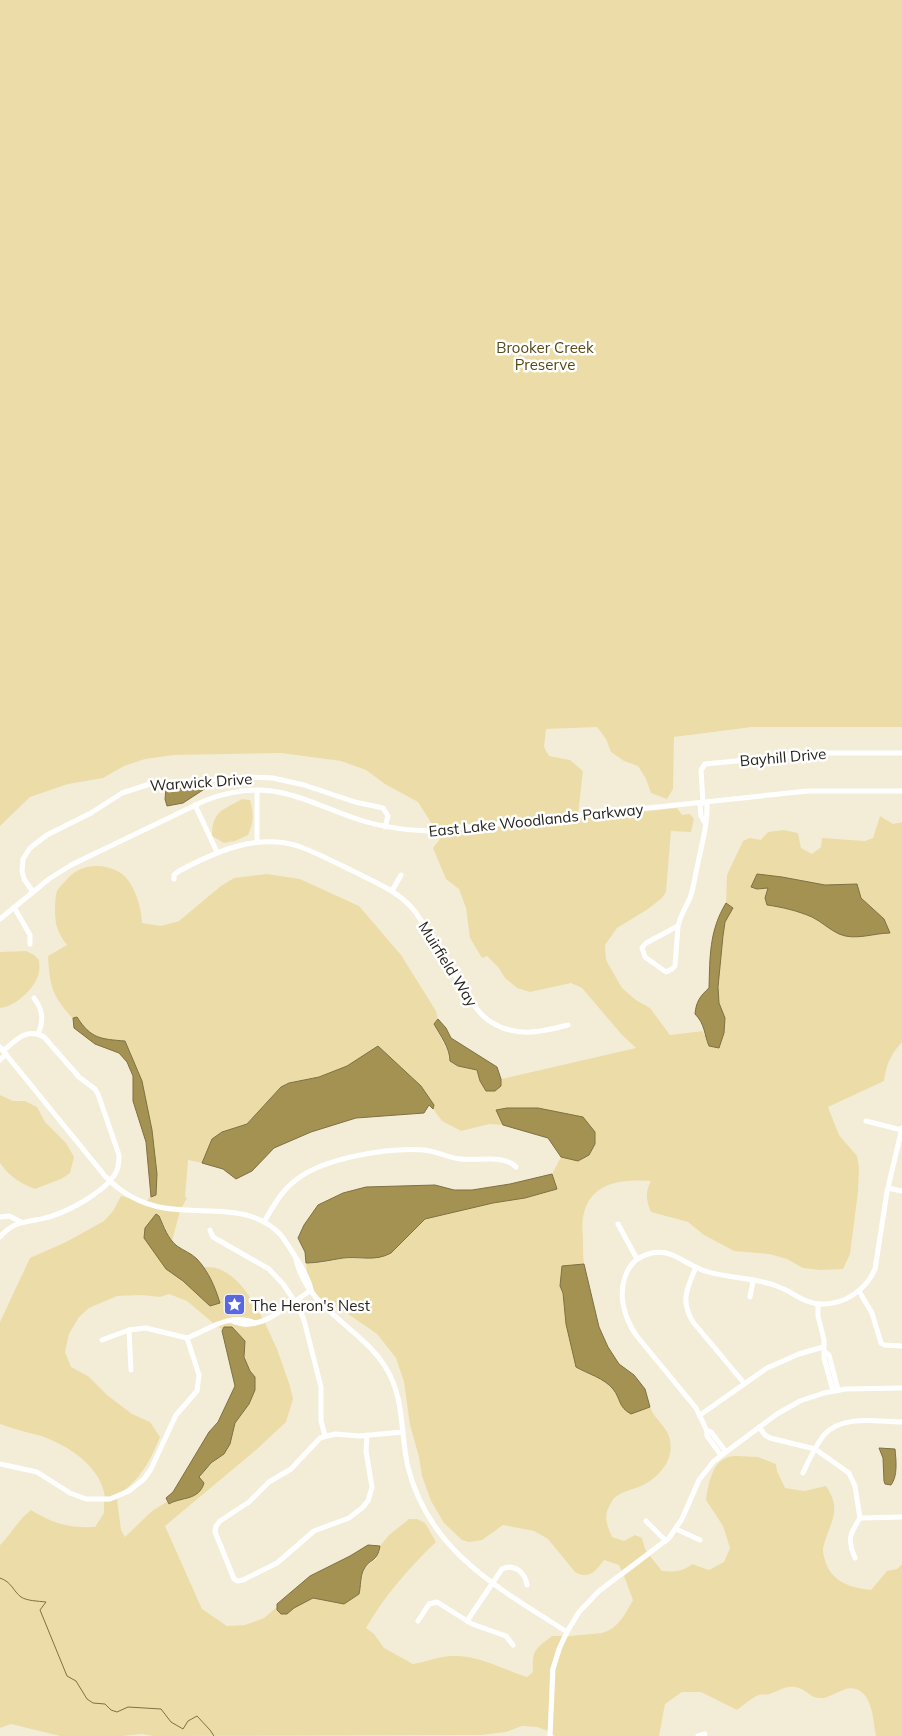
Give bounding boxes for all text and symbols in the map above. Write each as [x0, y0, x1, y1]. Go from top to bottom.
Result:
park label: Brooker Creek Preserve [496, 338, 594, 374]
street label: Bayhill Drive [739, 744, 827, 770]
street label: Warwick Drive [149, 769, 253, 795]
street label: East Lake Woodlands Parkway [428, 799, 644, 841]
street label: Muirfield Way [414, 918, 482, 1010]
place icon: The Heron's Nest [223, 1293, 247, 1317]
place label: The Heron's Nest [251, 1296, 370, 1315]

